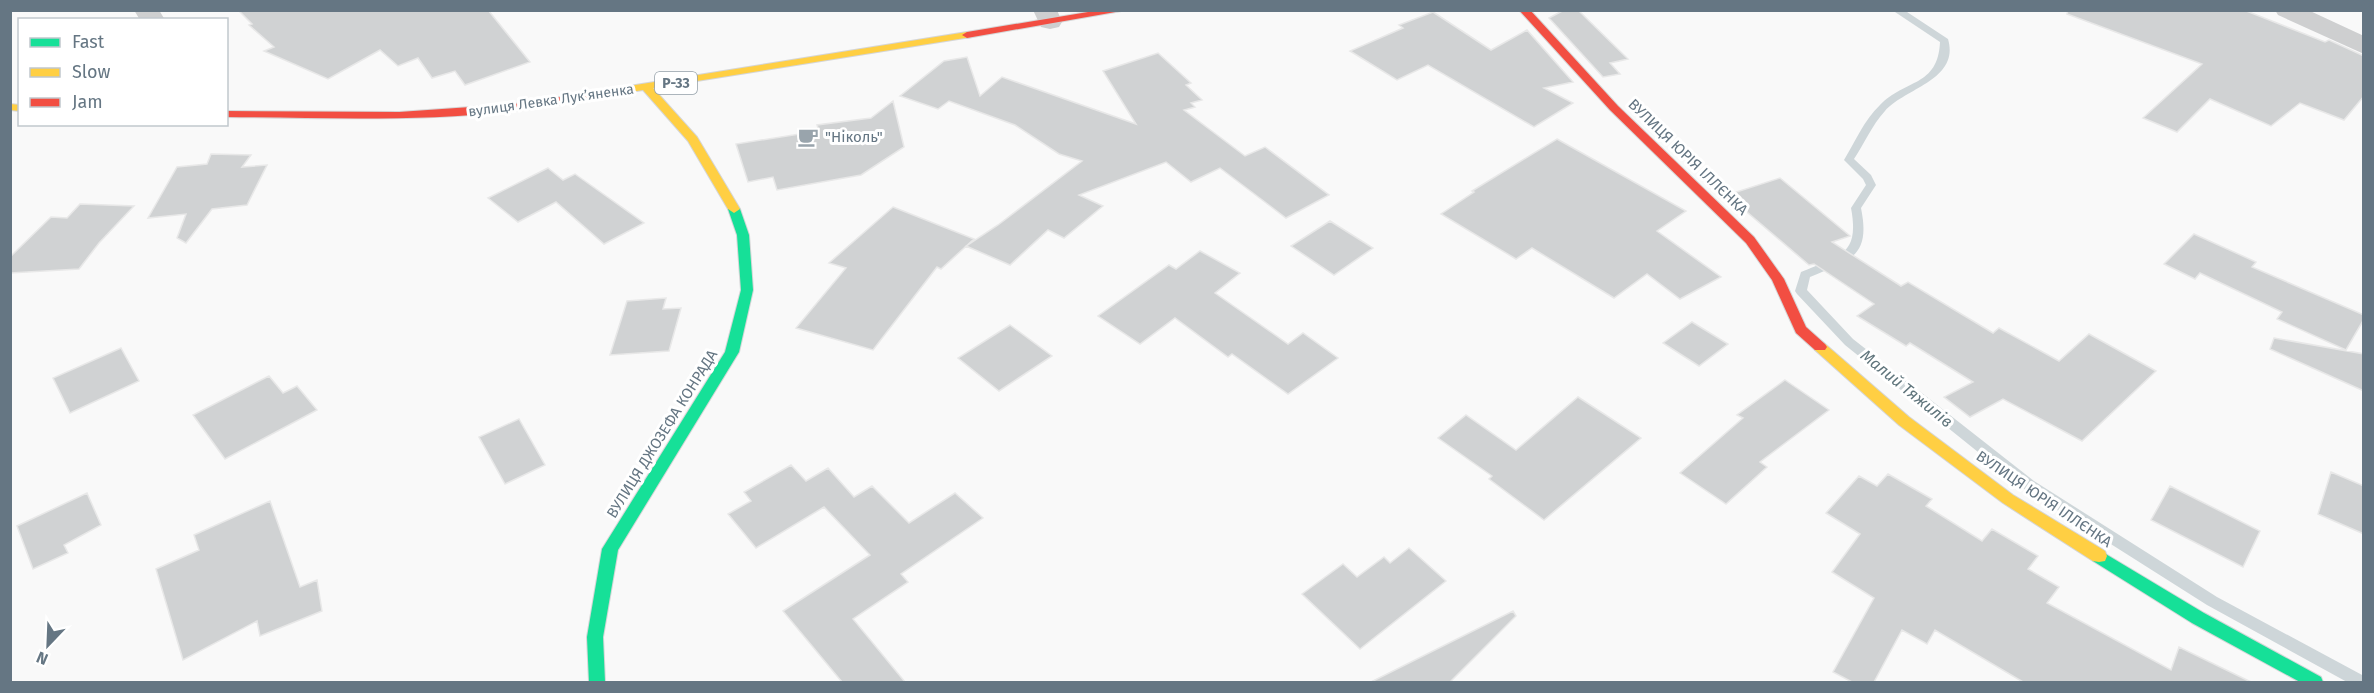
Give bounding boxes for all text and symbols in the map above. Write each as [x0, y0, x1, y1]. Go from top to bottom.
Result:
legend [18, 18, 228, 126]
text: Fast [72, 31, 105, 53]
text: Slow [72, 61, 111, 83]
road number: Р-33 [655, 72, 697, 94]
street label: вулиця Левка Лукʼяненка [467, 80, 635, 121]
text: Jam [72, 91, 103, 113]
street label: ВУЛИЦЯ ЮРІЯ ІЛЛЄНКА [1624, 95, 1752, 219]
cafe icon: "Ніколь" [796, 125, 820, 149]
place label: "Ніколь" [825, 128, 883, 146]
street label: ВУЛИЦЯ ДЖОЗЕФА КОНРАДА [603, 346, 721, 521]
water label: Малий Тяжилів [1857, 346, 1956, 431]
street label: ВУЛИЦЯ ЮРІЯ ІЛЛЄНКА [1973, 447, 2116, 551]
north arrow [18, 615, 78, 675]
text: N [34, 648, 51, 669]

